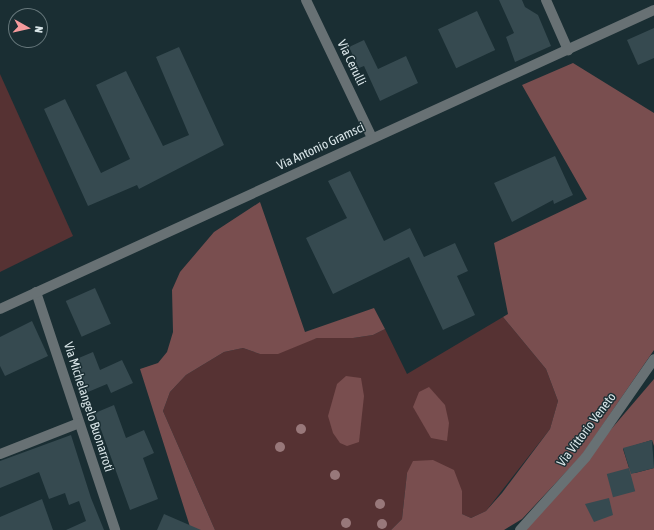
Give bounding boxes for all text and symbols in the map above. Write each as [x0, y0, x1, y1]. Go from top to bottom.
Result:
north arrow [8, 8, 48, 48]
text: N [32, 25, 45, 34]
street label: Via Cerulli [333, 38, 369, 88]
street label: Via Antonio Gramsci [275, 120, 367, 174]
street label: Via Michelangelo Buonarroti [60, 340, 116, 474]
street label: Via Vittorio Veneto [554, 390, 620, 470]

